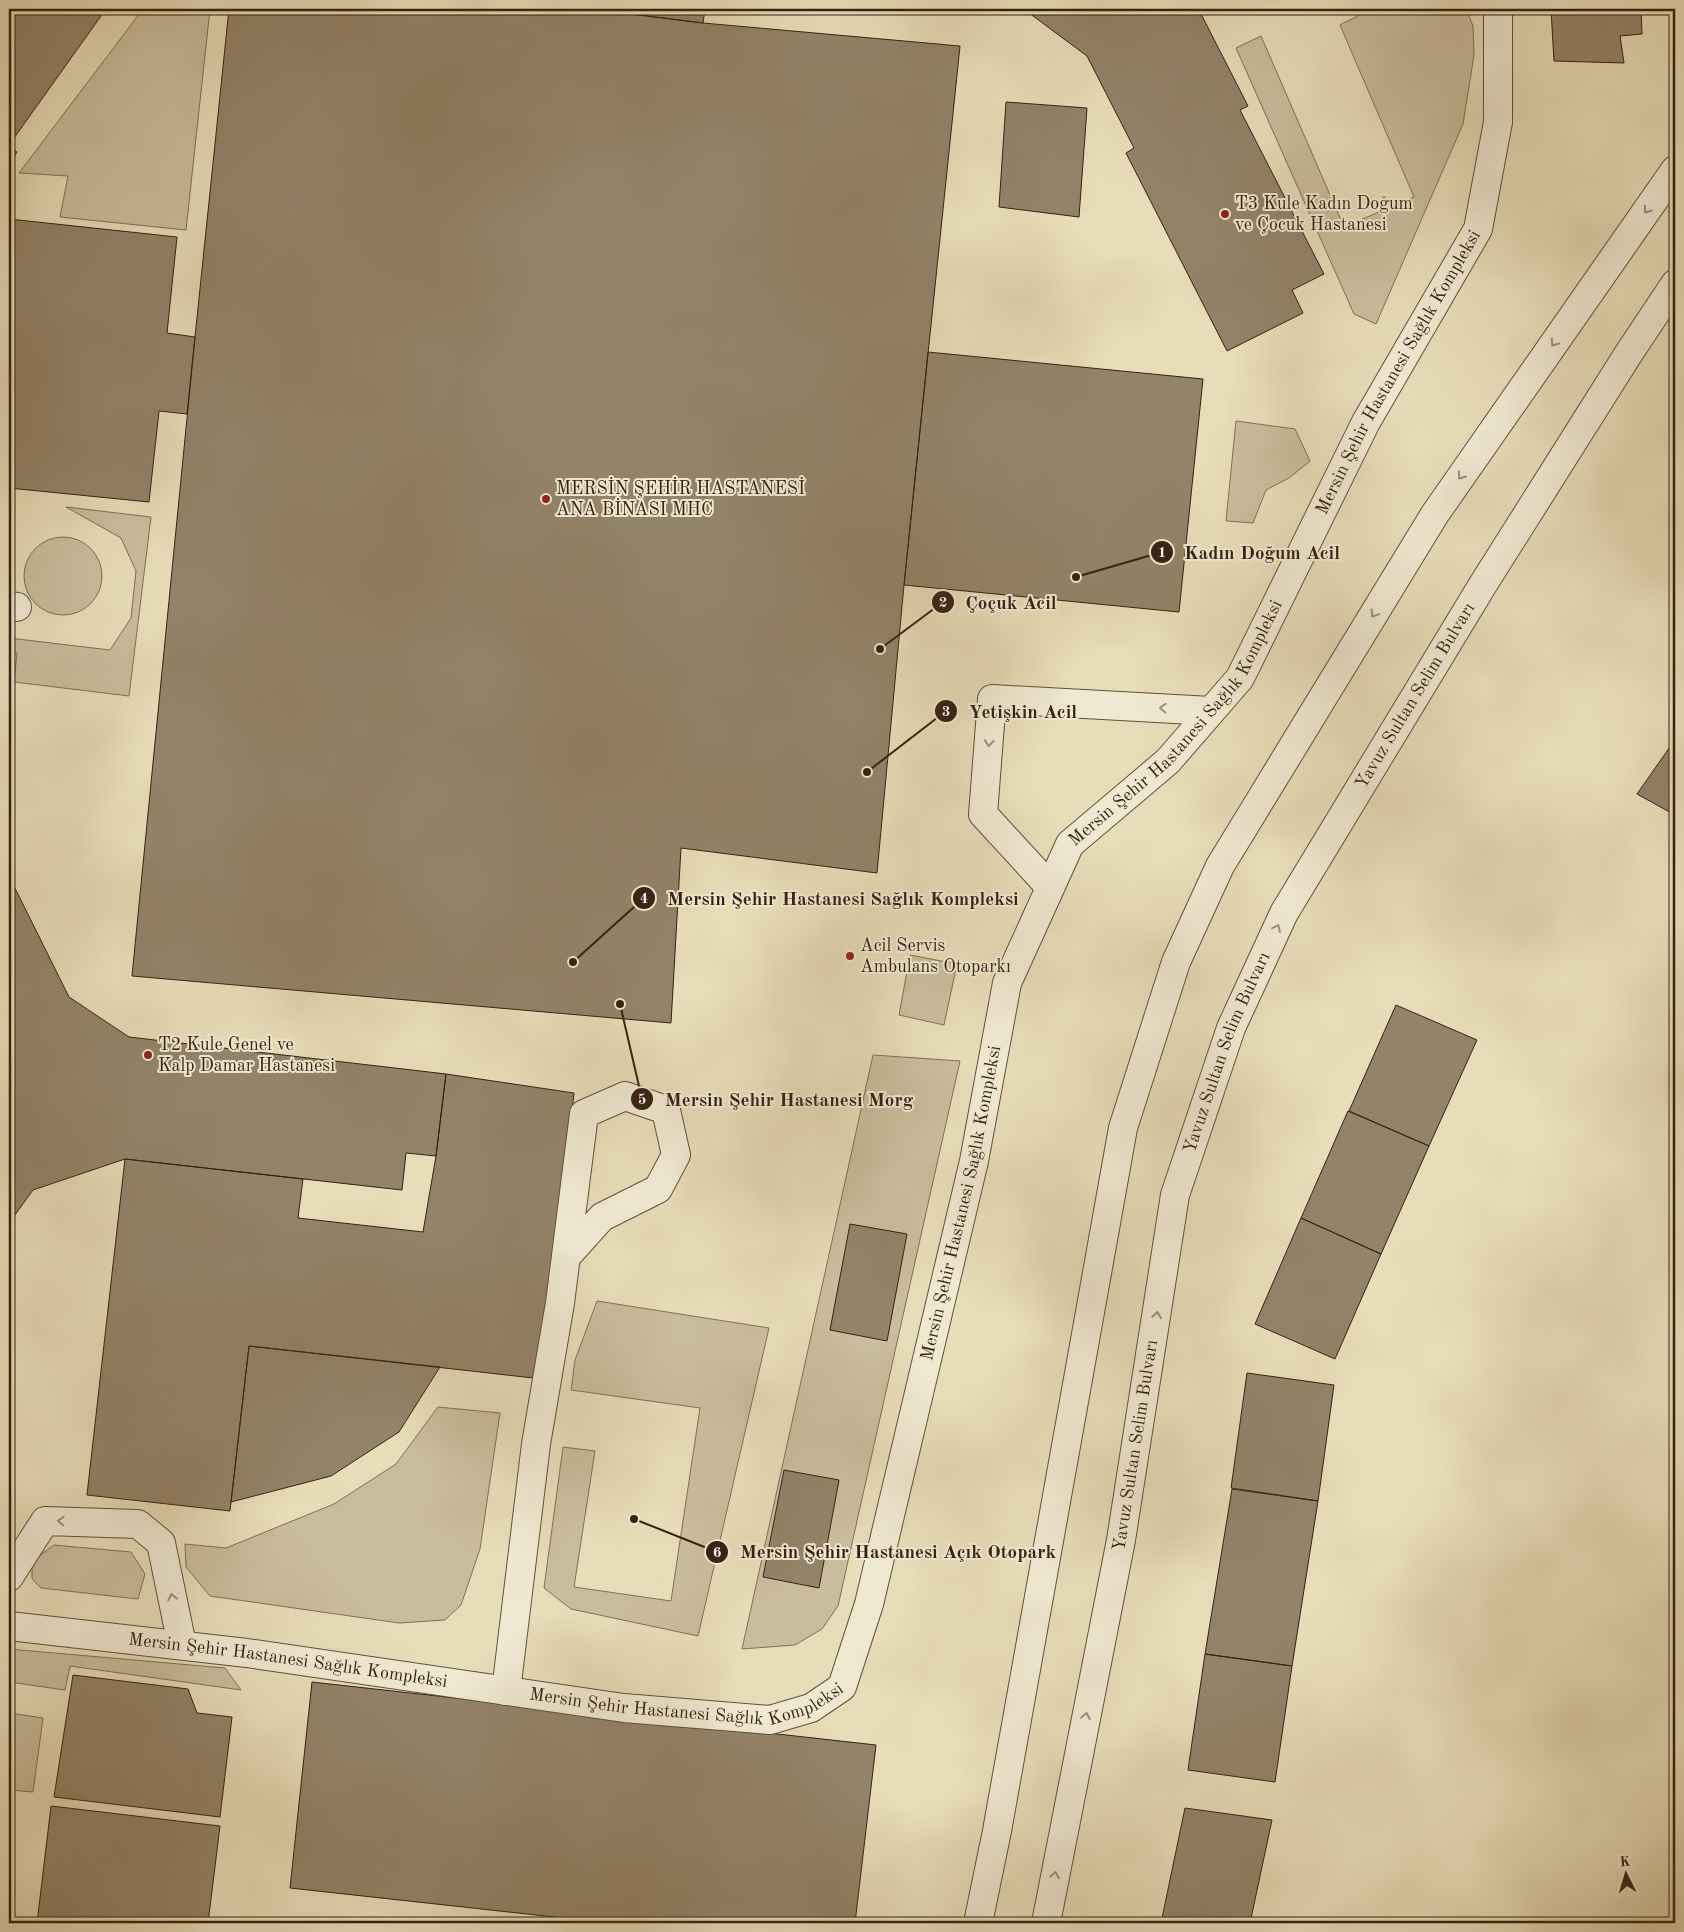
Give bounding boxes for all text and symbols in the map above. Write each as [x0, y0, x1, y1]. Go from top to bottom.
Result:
place label: T3 Kule Kadın Doğum ve Çocuk Hastanesi [1235, 195, 1413, 234]
one-way arrow [1644, 204, 1653, 214]
marker: T3 Kule Kadın Doğum ve Çocuk Hastanesi [1219, 208, 1231, 220]
street label: Mersin Şehir Hastanesi Sağlık Kompleksi [1313, 227, 1484, 518]
one-way arrow [1551, 337, 1560, 347]
one-way arrow [1458, 470, 1467, 480]
place label: MERSİN ŞEHİR HASTANESİ ANA BİNASI MHC [556, 477, 805, 519]
marker: MERSİN ŞEHİR HASTANESİ ANA BİNASI MHC [540, 493, 552, 505]
callout: Kadın Doğum Acil [1149, 535, 1350, 569]
text: Kadın Doğum Acil [1184, 545, 1340, 564]
text: 1 [1158, 546, 1166, 561]
callout: Çoçuk Acil [930, 585, 1067, 619]
text: Çoçuk Acil [965, 595, 1057, 614]
text: 2 [939, 596, 947, 611]
street label: Mersin Şehir Hastanesi Sağlık Kompleksi [1065, 597, 1286, 850]
street label: Yavuz Sultan Selim Bulvarı [1352, 600, 1479, 792]
one-way arrow [1371, 608, 1381, 617]
callout: Yetişkin Acil [933, 694, 1087, 728]
one-way arrow [1158, 703, 1166, 714]
text: Yetişkin Acil [969, 704, 1077, 723]
text: 3 [942, 705, 950, 720]
one-way arrow [983, 740, 994, 748]
callout: Mersin Şehir Hastanesi Sağlık Kompleksi [632, 881, 1028, 915]
text: Mersin Şehir Hastanesi Sağlık Kompleksi [667, 891, 1019, 910]
text: 4 [640, 892, 648, 907]
one-way arrow [1271, 924, 1281, 933]
place label: Acil Servis Ambulans Otoparkı [860, 937, 1011, 976]
street label: Yavuz Sultan Selim Bulvarı [1181, 949, 1274, 1156]
marker: Acil Servis Ambulans Otoparkı [844, 950, 856, 962]
place label: T2 Kule Genel ve Kalp Damar Hastanesi [158, 1036, 335, 1075]
street label: Mersin Şehir Hastanesi Sağlık Kompleksi [918, 1044, 1004, 1362]
marker: T2 Kule Genel ve Kalp Damar Hastanesi [142, 1049, 154, 1061]
callout: Mersin Şehir Hastanesi Morg [629, 1082, 923, 1116]
text: Mersin Şehir Hastanesi Morg [665, 1092, 914, 1111]
text: 5 [638, 1093, 646, 1108]
one-way arrow [1151, 1310, 1161, 1319]
street label: Yavuz Sultan Selim Bulvarı [1110, 1338, 1161, 1553]
one-way arrow [57, 1516, 65, 1527]
callout: Mersin Şehir Hastanesi Açık Otopark [705, 1535, 1066, 1569]
text: Mersin Şehir Hastanesi Açık Otopark [740, 1544, 1056, 1563]
text: 6 [713, 1546, 722, 1561]
one-way arrow [168, 1593, 178, 1602]
street label: Mersin Şehir Hastanesi Sağlık Kompleksi [127, 1631, 449, 1691]
street label: Mersin Şehir Hastanesi Sağlık Kompleksi [528, 1680, 847, 1729]
one-way arrow [1081, 1712, 1091, 1720]
north arrow [1602, 1850, 1652, 1900]
text: K [1619, 1855, 1631, 1869]
one-way arrow [1049, 1871, 1060, 1880]

